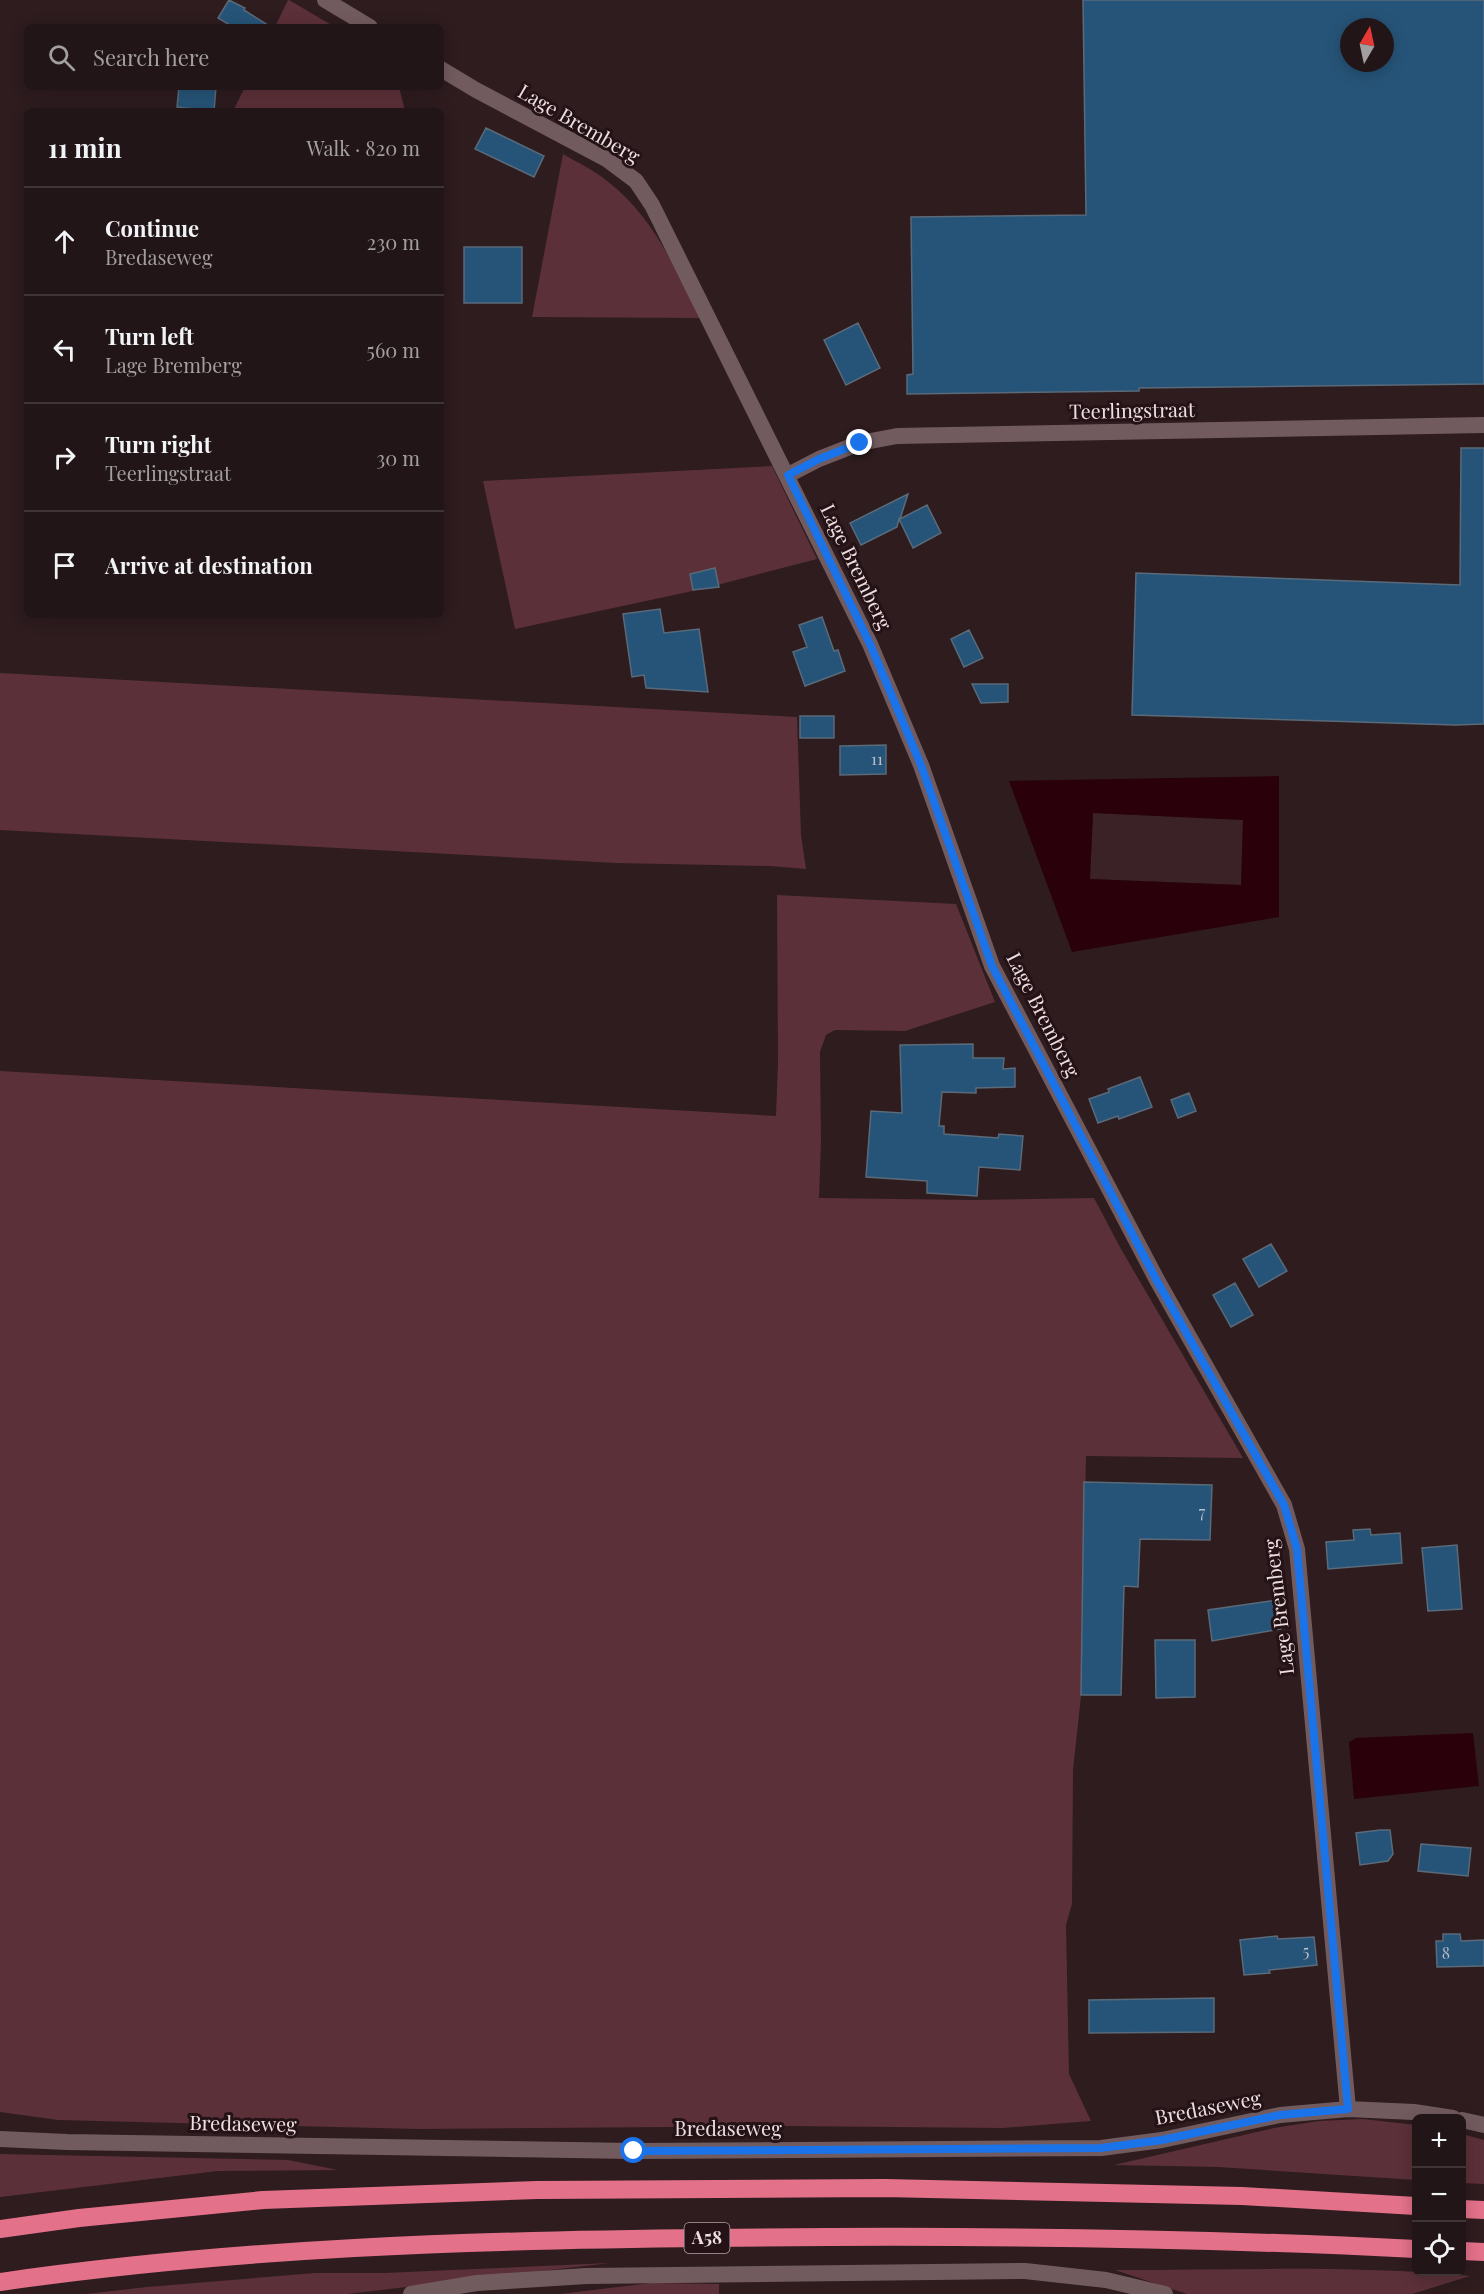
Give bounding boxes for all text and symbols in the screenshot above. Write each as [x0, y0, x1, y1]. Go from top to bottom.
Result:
north arrow [1340, 18, 1394, 72]
search box [24, 24, 444, 90]
icon: search [45, 41, 78, 74]
text: Search here [93, 42, 209, 72]
street label: Lage Bremberg [514, 77, 646, 169]
text: 11 min [48, 130, 122, 165]
text: Walk · 820 m [307, 134, 420, 161]
text: Continue [105, 213, 199, 243]
icon: ahead [48, 225, 81, 258]
text: 230 m [367, 228, 420, 255]
text: Bredaseweg [105, 243, 212, 270]
text: Turn left [105, 321, 194, 351]
icon: left [48, 333, 81, 366]
text: 560 m [367, 336, 420, 363]
text: Lage Bremberg [105, 351, 242, 378]
street label: Teerlingstraat [1069, 395, 1196, 424]
text: Turn right [105, 429, 211, 459]
route end [846, 429, 872, 455]
icon: right [48, 441, 81, 474]
text: 30 m [376, 444, 420, 471]
text: Teerlingstraat [105, 459, 231, 486]
street label: Lage Bremberg [815, 499, 900, 634]
icon: arrive [48, 549, 81, 582]
text: Arrive at destination [105, 550, 313, 580]
house number: 11 [871, 748, 883, 769]
street label: Lage Bremberg [1001, 947, 1088, 1082]
house number: 7 [1199, 1501, 1206, 1522]
street label: Lage Bremberg [1256, 1537, 1299, 1677]
house number: 5 [1303, 1940, 1309, 1961]
house number: 8 [1442, 1942, 1450, 1963]
street label: Bredaseweg [1152, 2083, 1263, 2130]
street label: Bredaseweg [189, 2108, 297, 2137]
street label: Bredaseweg [674, 2114, 782, 2141]
map controls [1412, 2114, 1466, 2276]
button: + [1412, 2114, 1466, 2168]
route start [620, 2137, 646, 2163]
button: − [1412, 2168, 1466, 2222]
button: locate [1412, 2222, 1466, 2276]
road number: A58 [684, 2223, 730, 2253]

